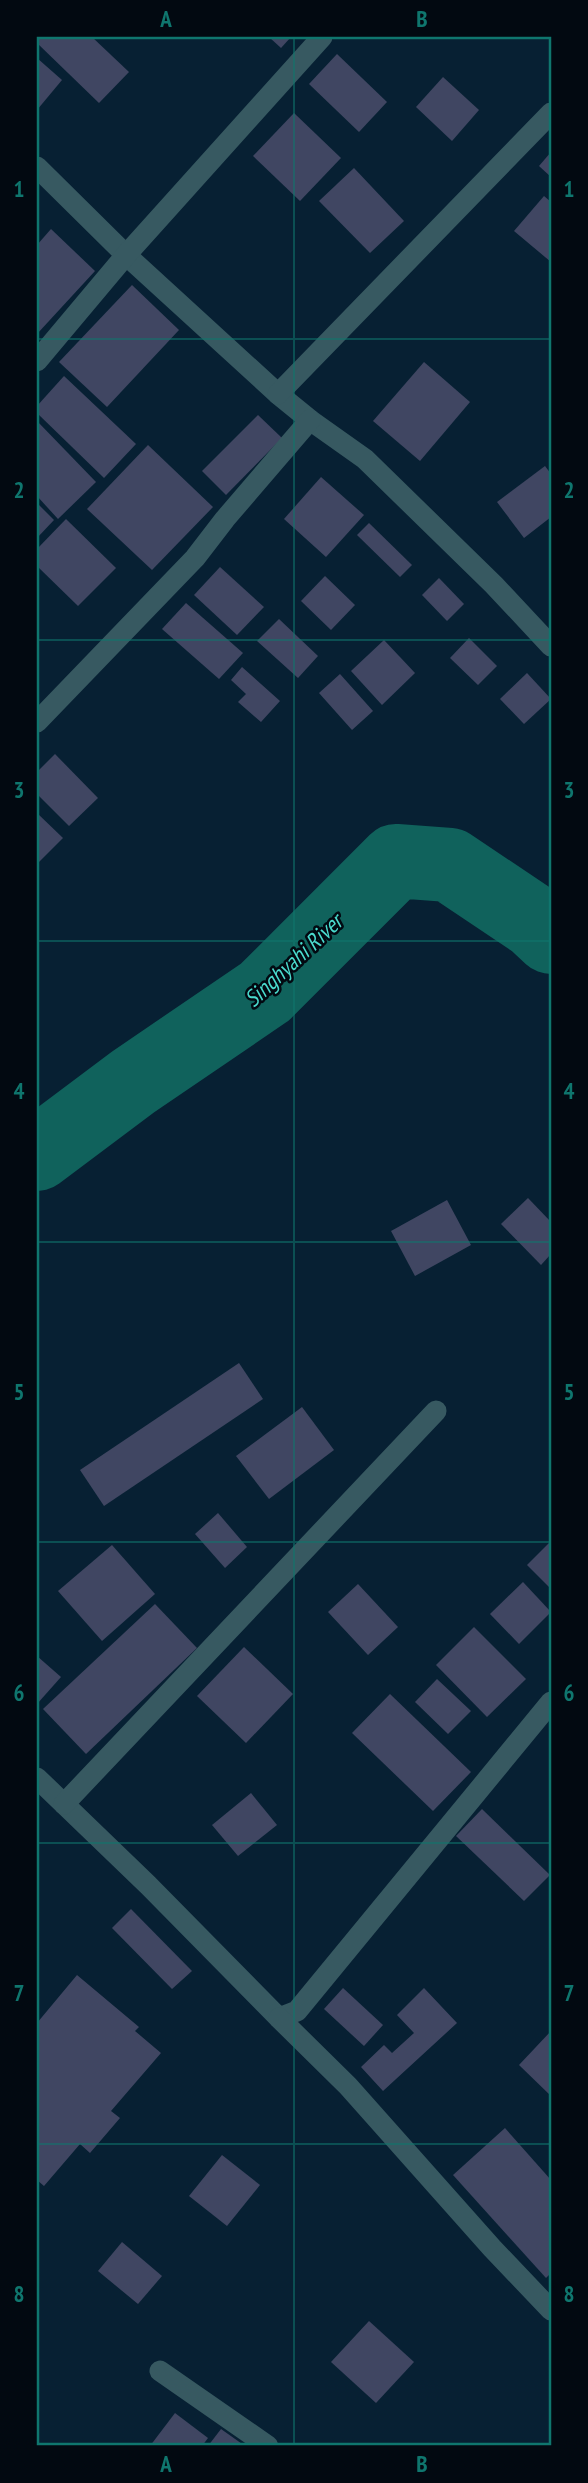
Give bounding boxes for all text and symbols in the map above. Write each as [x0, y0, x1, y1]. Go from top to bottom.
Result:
text: A [159, 4, 172, 33]
text: B [416, 4, 428, 33]
text: 1 [14, 174, 25, 203]
text: 1 [564, 174, 575, 203]
text: 2 [14, 475, 25, 504]
text: 2 [564, 475, 575, 504]
text: 3 [14, 775, 25, 804]
text: 3 [564, 775, 575, 804]
water label: Singhyahi River [238, 905, 351, 1013]
text: 4 [14, 1076, 25, 1105]
text: 4 [564, 1076, 575, 1105]
text: 5 [14, 1377, 25, 1406]
text: 5 [564, 1377, 575, 1406]
text: 6 [14, 1678, 25, 1707]
text: 6 [564, 1678, 575, 1707]
text: 7 [14, 1978, 25, 2007]
text: 7 [564, 1978, 575, 2007]
text: 8 [14, 2279, 25, 2308]
text: 8 [564, 2279, 575, 2308]
text: A [159, 2449, 172, 2478]
text: B [416, 2449, 428, 2478]

